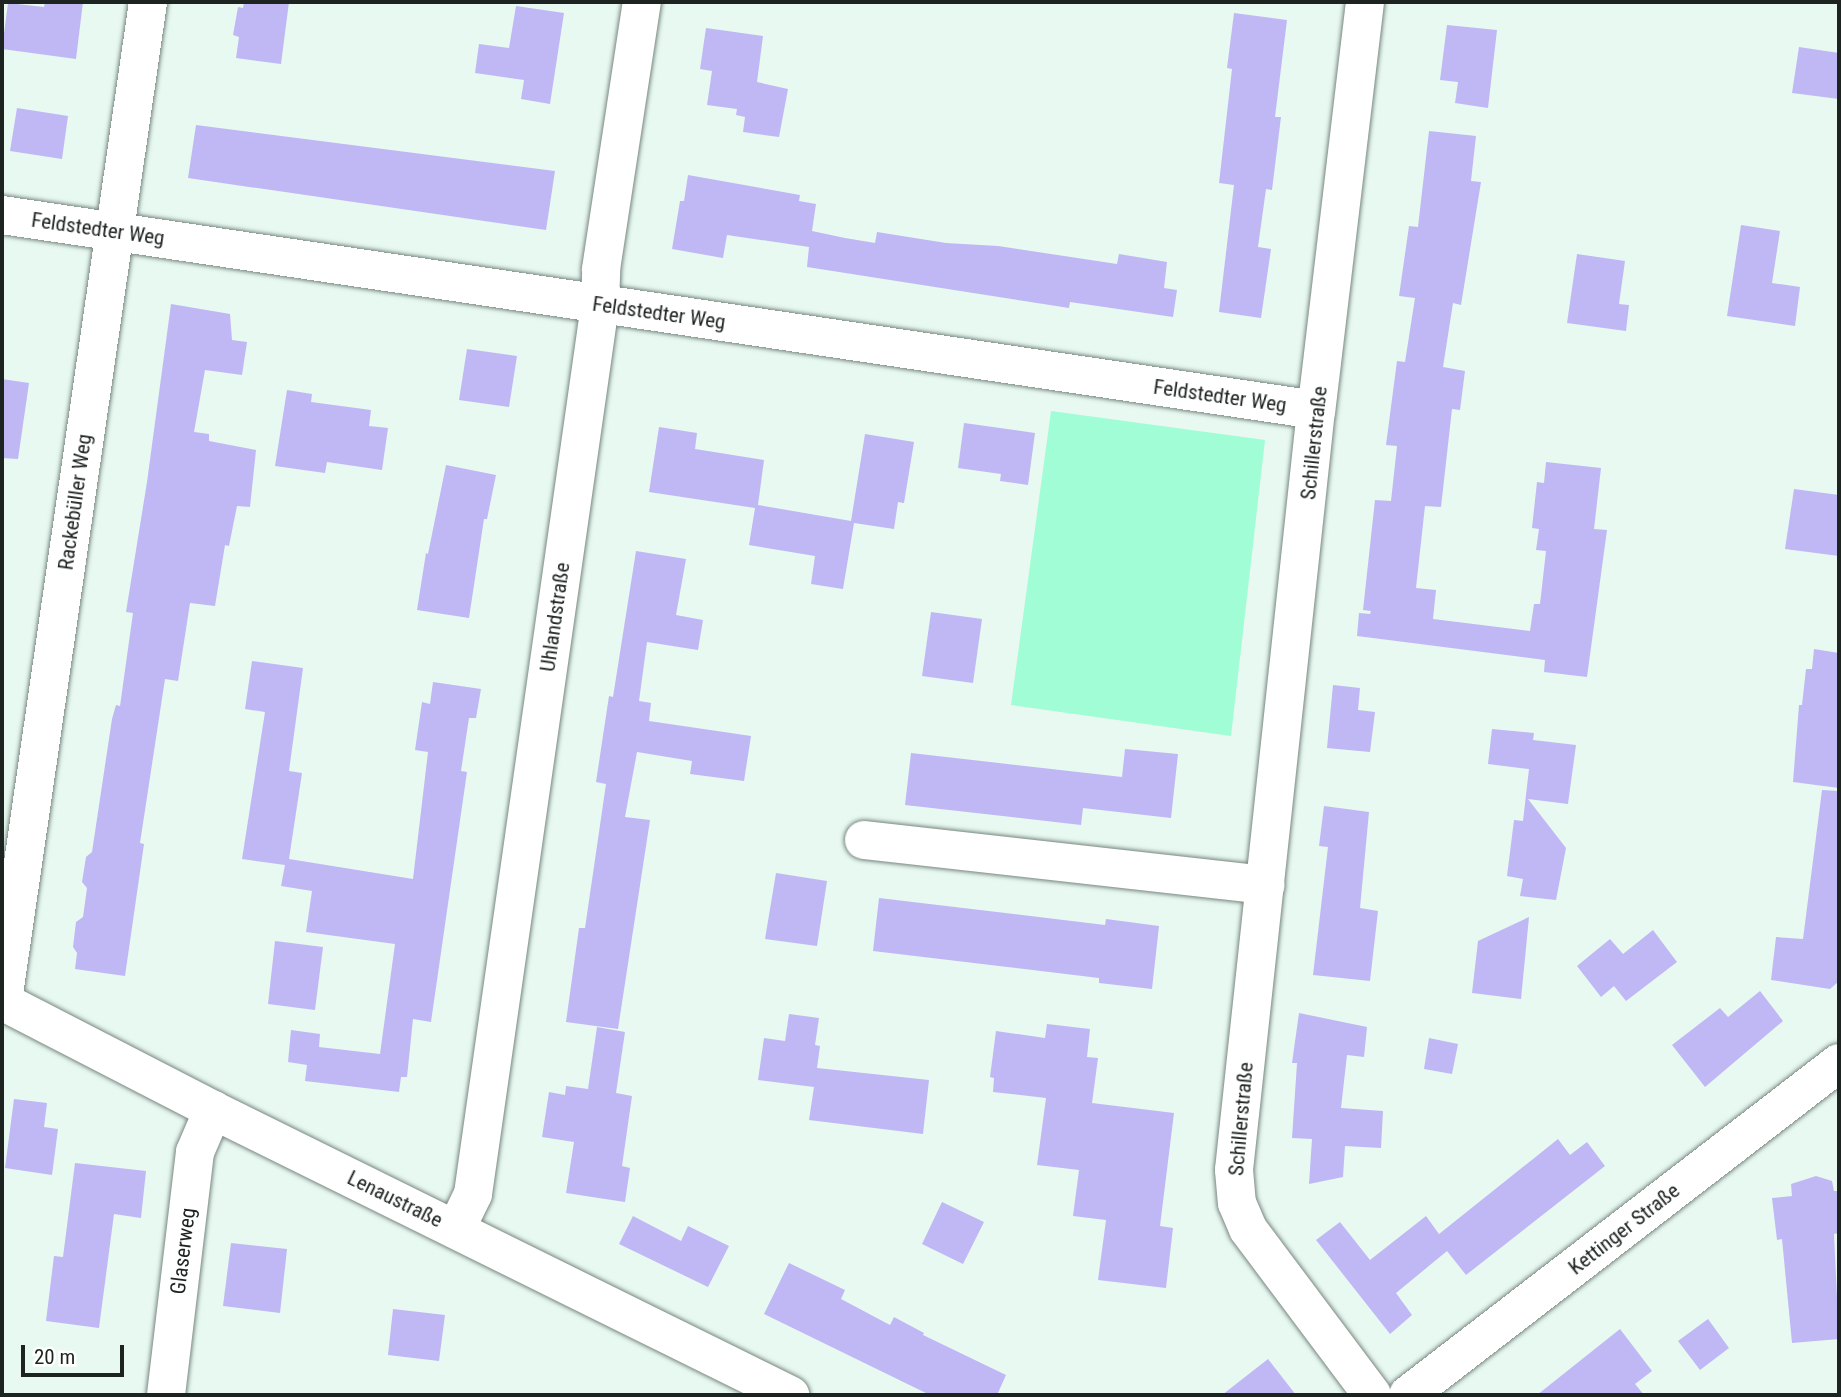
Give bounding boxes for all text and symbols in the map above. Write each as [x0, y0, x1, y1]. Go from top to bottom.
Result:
street label: Feldstedter Weg [30, 207, 166, 251]
street label: Feldstedter Weg [591, 291, 727, 335]
street label: Feldstedter Weg [1152, 374, 1288, 418]
street label: Schillerstraße [1296, 385, 1332, 501]
street label: Rackebüller Weg [53, 432, 97, 572]
street label: Uhlandstraße [535, 561, 575, 673]
street label: Schillerstraße [1223, 1061, 1259, 1177]
street label: Lenaustraße [343, 1165, 447, 1233]
street label: Kettinger Straße [1564, 1178, 1684, 1280]
street label: Glaserweg [165, 1206, 201, 1296]
scale bar [24, 1330, 128, 1374]
text: 20 m [34, 1345, 75, 1369]

